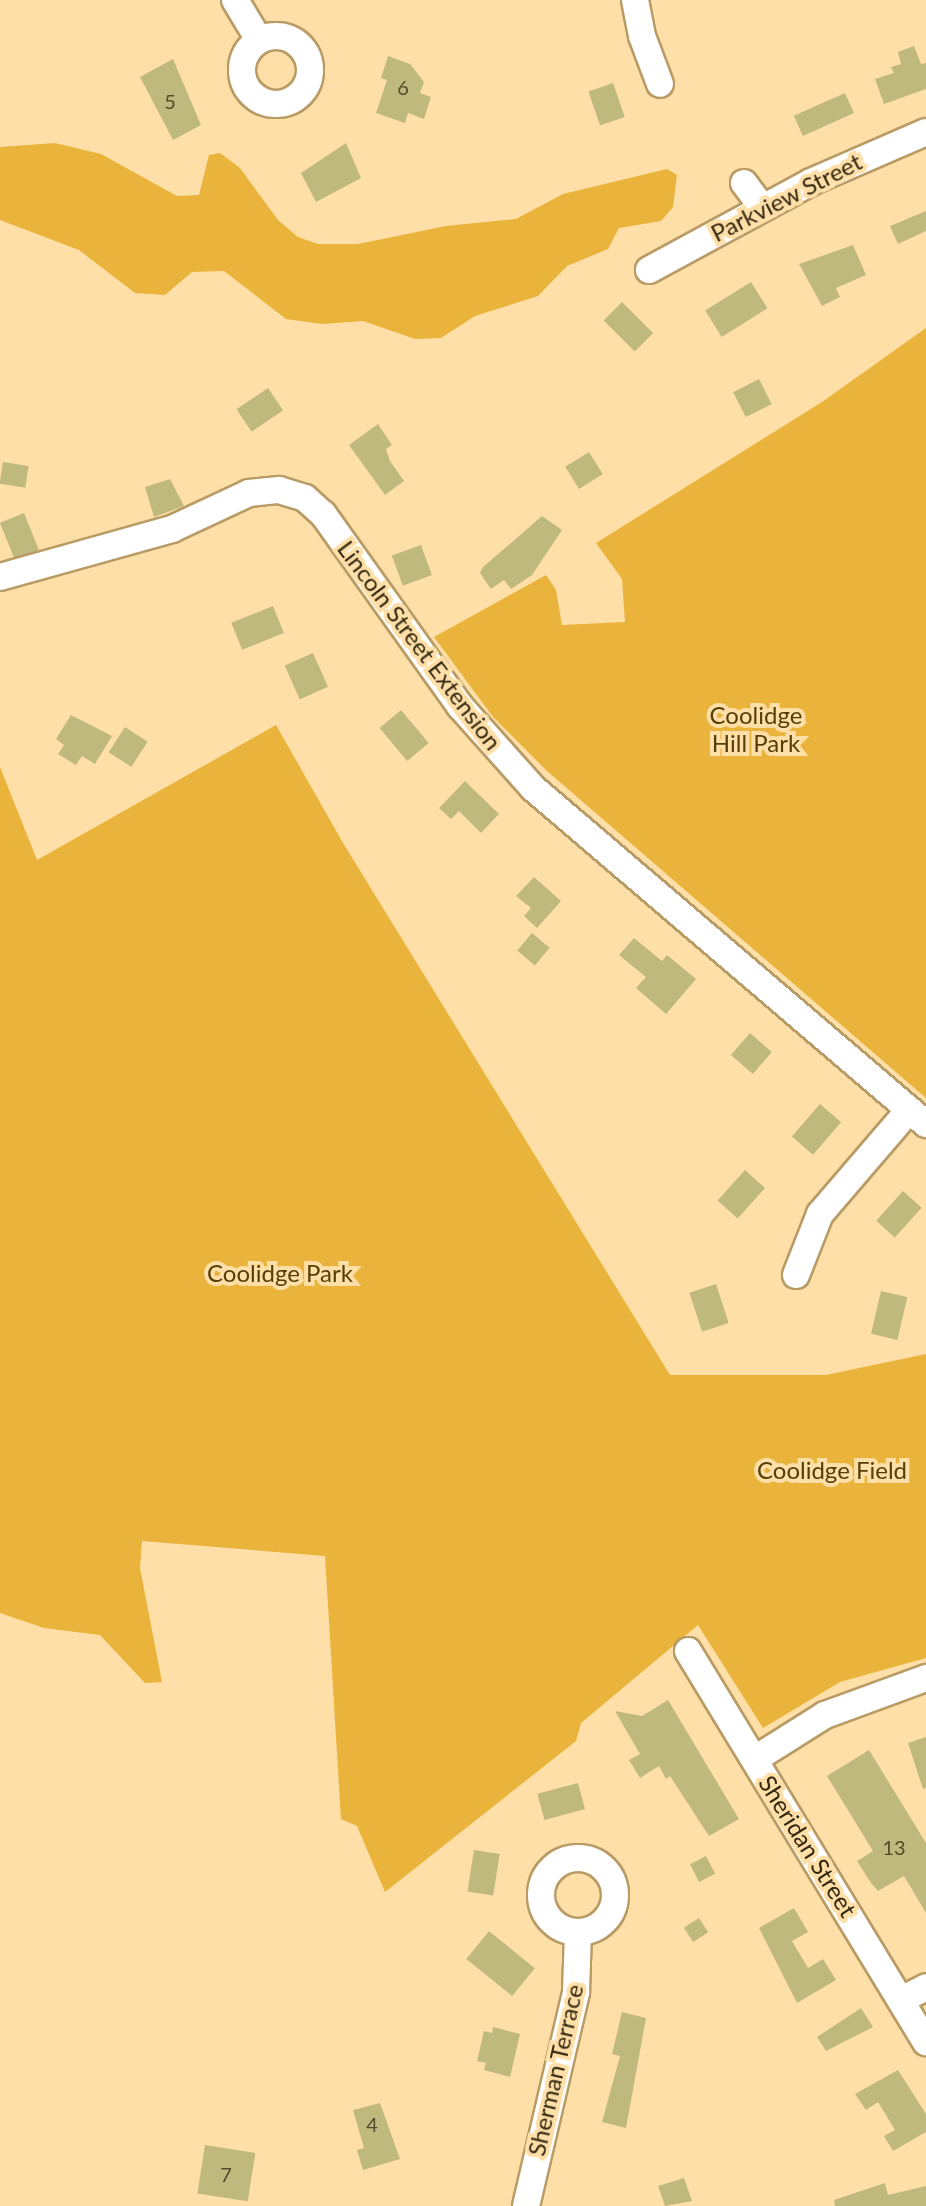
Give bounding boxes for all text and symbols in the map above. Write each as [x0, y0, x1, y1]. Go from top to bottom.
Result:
house number: 6 [397, 75, 409, 99]
house number: 5 [164, 89, 176, 113]
street label: Parkview Street [706, 147, 866, 247]
street label: Lincoln Street Extension [332, 535, 508, 755]
park label: Coolidge Hill Park [710, 701, 802, 757]
park label: Coolidge Park [207, 1259, 353, 1287]
park label: Coolidge Field [757, 1456, 907, 1484]
street label: Sheridan Street [753, 1770, 863, 1922]
house number: 13 [882, 1835, 906, 1859]
street label: Sherman Terrace [521, 1981, 589, 2159]
house number: 4 [366, 2112, 378, 2136]
house number: 7 [220, 2162, 232, 2186]

